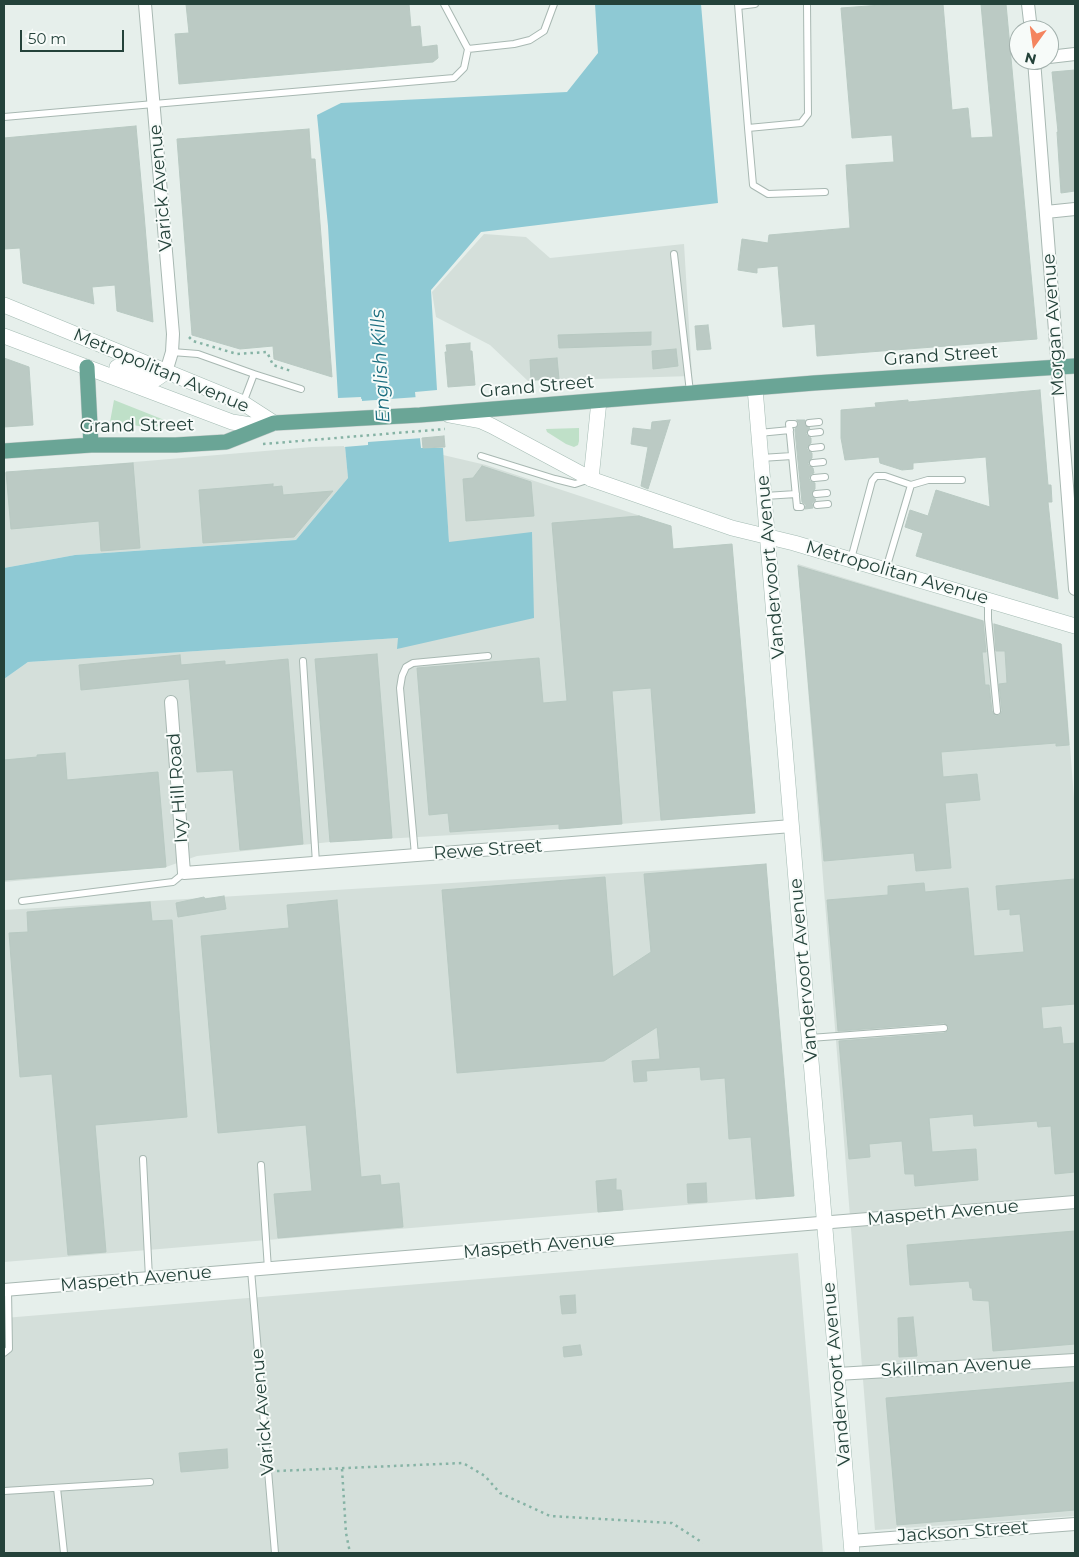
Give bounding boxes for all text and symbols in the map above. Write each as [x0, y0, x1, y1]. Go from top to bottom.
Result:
scale bar [22, 20, 126, 52]
north arrow [1009, 20, 1059, 70]
text: 50 m [28, 29, 66, 48]
text: N [1023, 48, 1038, 69]
street label: Varick Avenue [145, 124, 177, 252]
street label: Morgan Avenue [1038, 253, 1070, 397]
water label: English Kills [367, 308, 395, 424]
street label: Metropolitan Avenue [70, 324, 252, 418]
street label: Grand Street [883, 341, 999, 371]
street label: Grand Street [479, 371, 595, 403]
street label: Grand Street [80, 414, 194, 438]
street label: Vandervoort Avenue [752, 474, 790, 660]
street label: Metropolitan Avenue [803, 537, 991, 609]
street label: Ivy Hill Road [163, 732, 193, 844]
street label: Rewe Street [433, 835, 543, 865]
street label: Vandervoort Avenue [785, 877, 823, 1063]
street label: Maspeth Avenue [866, 1196, 1020, 1230]
street label: Maspeth Avenue [462, 1229, 616, 1263]
street label: Maspeth Avenue [59, 1262, 213, 1296]
street label: Vandervoort Avenue [818, 1281, 856, 1467]
street label: Varick Avenue [247, 1348, 279, 1476]
street label: Skillman Avenue [880, 1352, 1032, 1382]
street label: Jackson Street [897, 1517, 1029, 1547]

